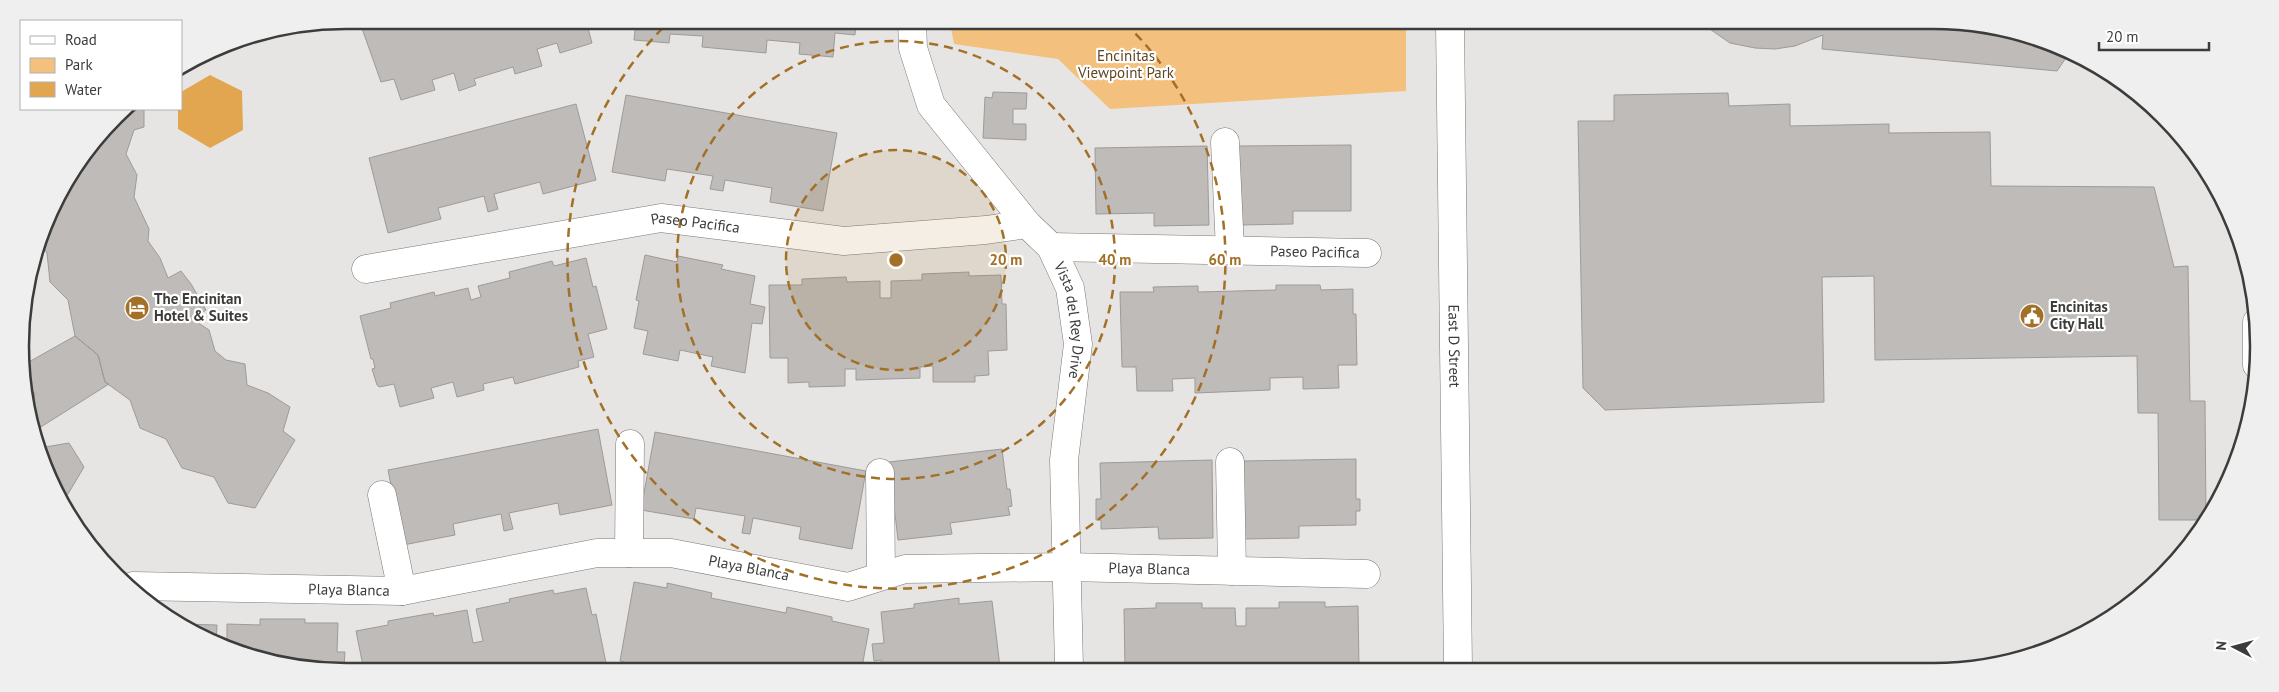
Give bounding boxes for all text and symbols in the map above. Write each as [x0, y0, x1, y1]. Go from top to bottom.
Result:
legend [20, 20, 182, 110]
scale bar [2099, 20, 2209, 52]
text: 20 m [2106, 27, 2139, 46]
text: Road [65, 30, 97, 49]
park label: Encinitas Viewpoint Park [1077, 46, 1175, 82]
text: Park [65, 55, 93, 74]
text: Water [65, 80, 102, 99]
street label: Paseo Pacifica [649, 208, 741, 237]
street label: Paseo Pacifica [1270, 241, 1360, 262]
text: 20 m [990, 250, 1022, 269]
text: 40 m [1099, 250, 1131, 269]
text: 60 m [1209, 250, 1241, 269]
centre of rings [887, 251, 905, 269]
street label: Vista del Rey Drive [1050, 258, 1088, 380]
place label: The Encinitan Hotel & Suites [154, 289, 248, 325]
hotel icon: The Encinitan Hotel & Suites [124, 295, 150, 321]
place label: Encinitas City Hall [2050, 297, 2108, 333]
public building icon: Encinitas City Hall [2019, 303, 2045, 329]
street label: East D Street [1444, 304, 1465, 388]
street label: Playa Blanca [707, 550, 791, 585]
street label: Playa Blanca [1108, 558, 1190, 579]
street label: Playa Blanca [308, 579, 390, 600]
north arrow [2209, 622, 2259, 672]
text: N [2212, 640, 2231, 651]

